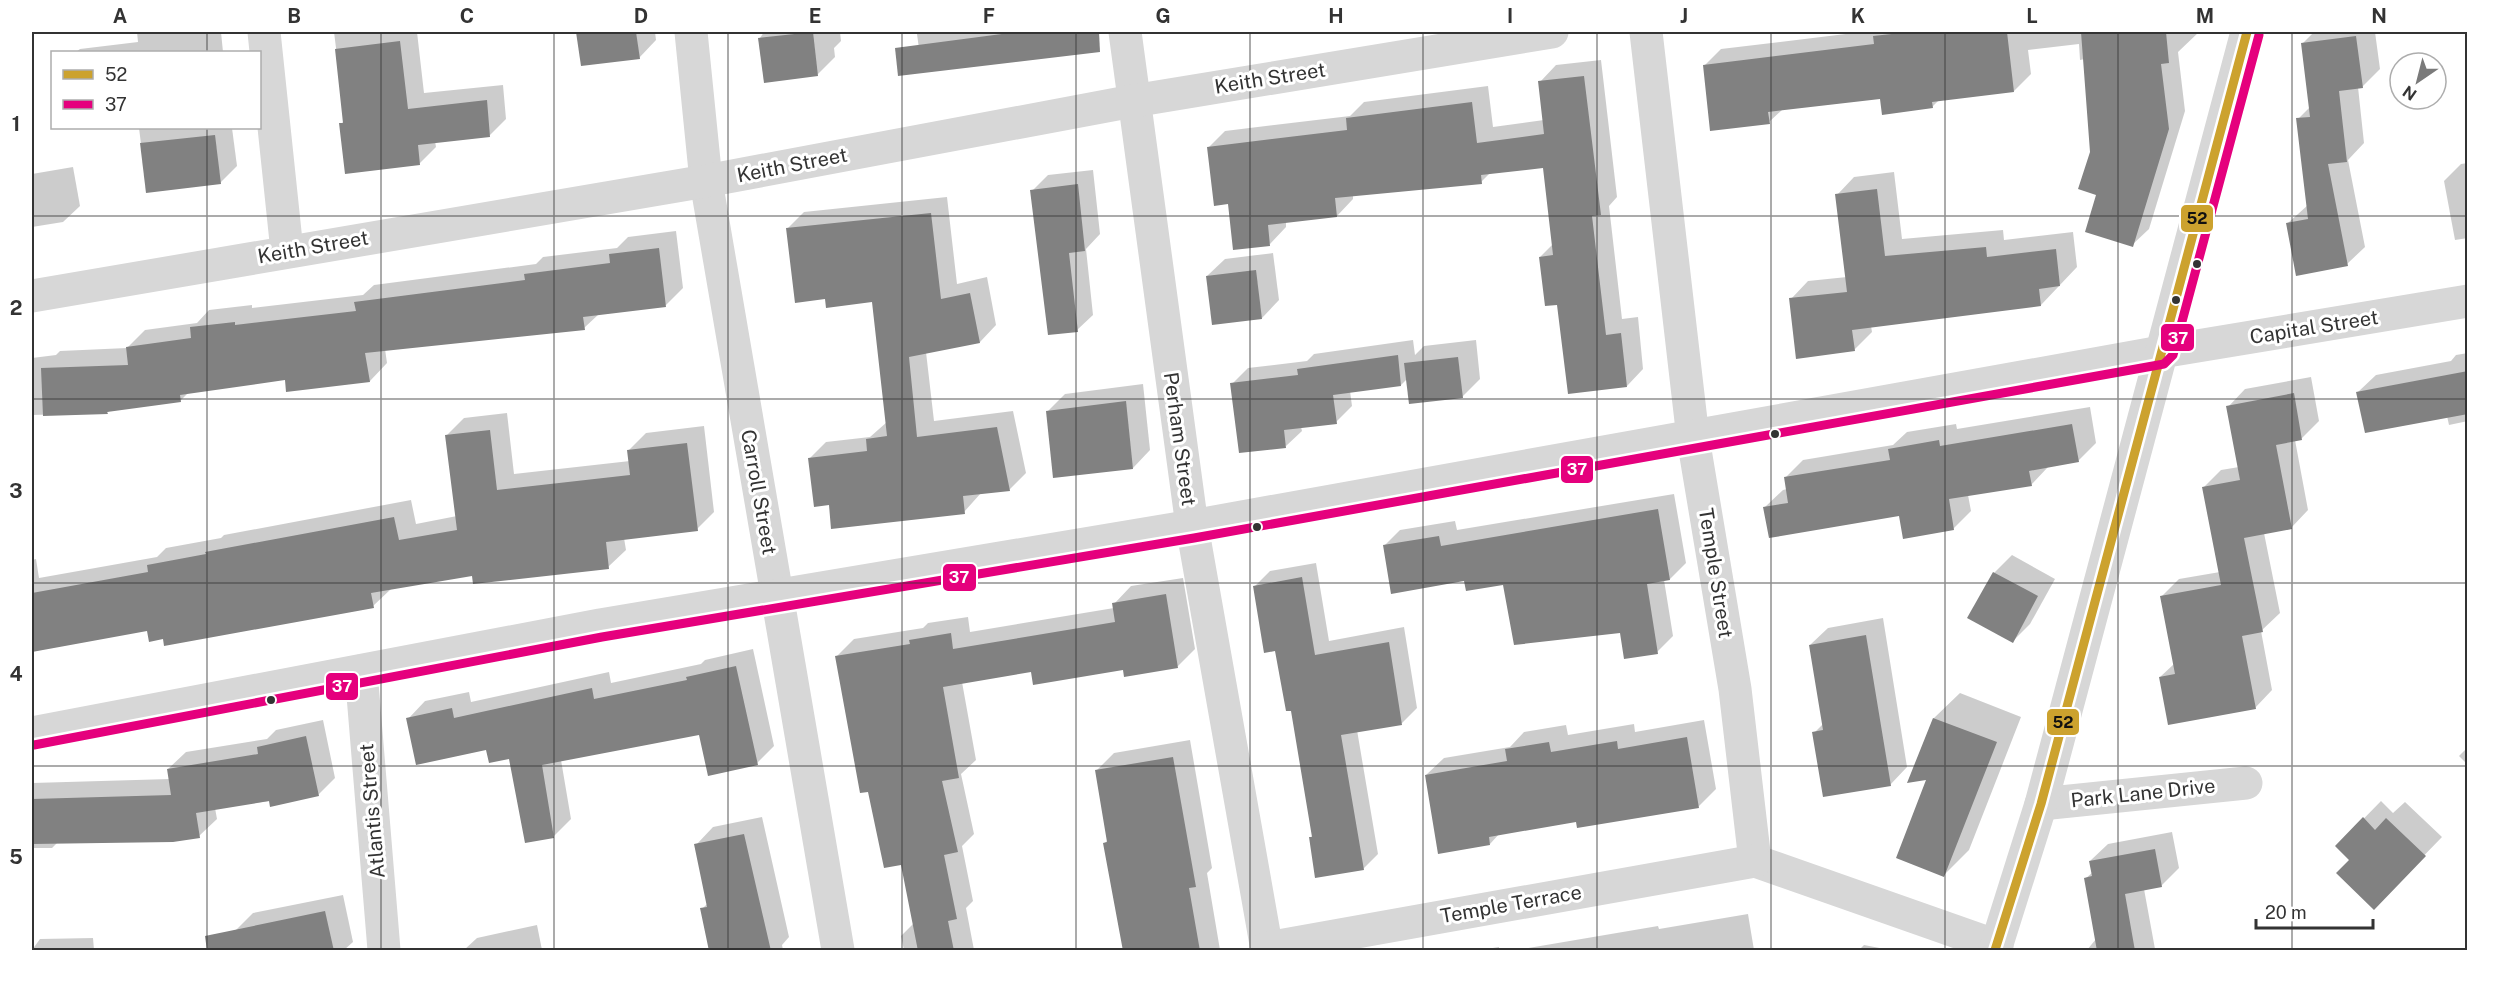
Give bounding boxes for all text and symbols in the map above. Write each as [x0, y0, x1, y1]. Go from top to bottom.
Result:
text: A [113, 4, 127, 28]
text: B [287, 4, 301, 28]
text: C [460, 4, 474, 28]
text: D [634, 4, 648, 28]
text: E [809, 4, 821, 28]
text: F [983, 4, 995, 28]
text: G [1155, 4, 1171, 28]
text: H [1328, 4, 1344, 28]
text: I [1507, 4, 1513, 28]
text: J [1680, 4, 1688, 28]
text: K [1851, 4, 1865, 28]
text: L [2026, 4, 2038, 28]
text: M [2196, 4, 2214, 28]
text: N [2371, 4, 2387, 28]
legend [51, 51, 261, 129]
north arrow [2388, 51, 2448, 111]
street label: Keith Street [1213, 57, 1327, 99]
text: 52 [105, 64, 127, 85]
text: N [2399, 82, 2420, 104]
text: 37 [105, 94, 127, 115]
text: 1 [12, 112, 20, 136]
street label: Keith Street [735, 143, 849, 187]
line badge: 52 [2180, 204, 2214, 233]
text: 52 [2187, 209, 2207, 228]
street label: Keith Street [256, 225, 370, 269]
unlabelled marker [2191, 258, 2203, 270]
unlabelled marker [2170, 294, 2182, 306]
text: 2 [10, 296, 22, 320]
street label: Capital Street [2248, 305, 2380, 349]
line badge: 37 [2160, 323, 2195, 352]
text: 37 [2168, 329, 2188, 348]
street label: Perham Street [1159, 371, 1201, 507]
street label: Carroll Street [736, 428, 782, 556]
unlabelled marker [1769, 428, 1781, 440]
line badge: 37 [1560, 455, 1594, 484]
text: 37 [1567, 460, 1587, 479]
text: 3 [9, 479, 23, 503]
street label: Temple Street [1694, 506, 1738, 640]
unlabelled marker [1251, 521, 1263, 533]
line badge: 37 [942, 563, 977, 592]
text: 37 [949, 568, 969, 587]
text: 4 [9, 662, 23, 686]
line badge: 37 [325, 672, 359, 701]
text: 37 [332, 677, 352, 696]
unlabelled marker [265, 694, 277, 706]
line badge: 52 [2046, 708, 2080, 736]
text: 52 [2053, 713, 2073, 732]
street label: Atlantis Street [354, 743, 390, 879]
street label: Park Lane Drive [2070, 773, 2216, 813]
text: 5 [9, 845, 23, 869]
street label: Temple Terrace [1439, 880, 1583, 928]
scale bar [2256, 892, 2373, 930]
text: 20 m [2265, 902, 2307, 923]

